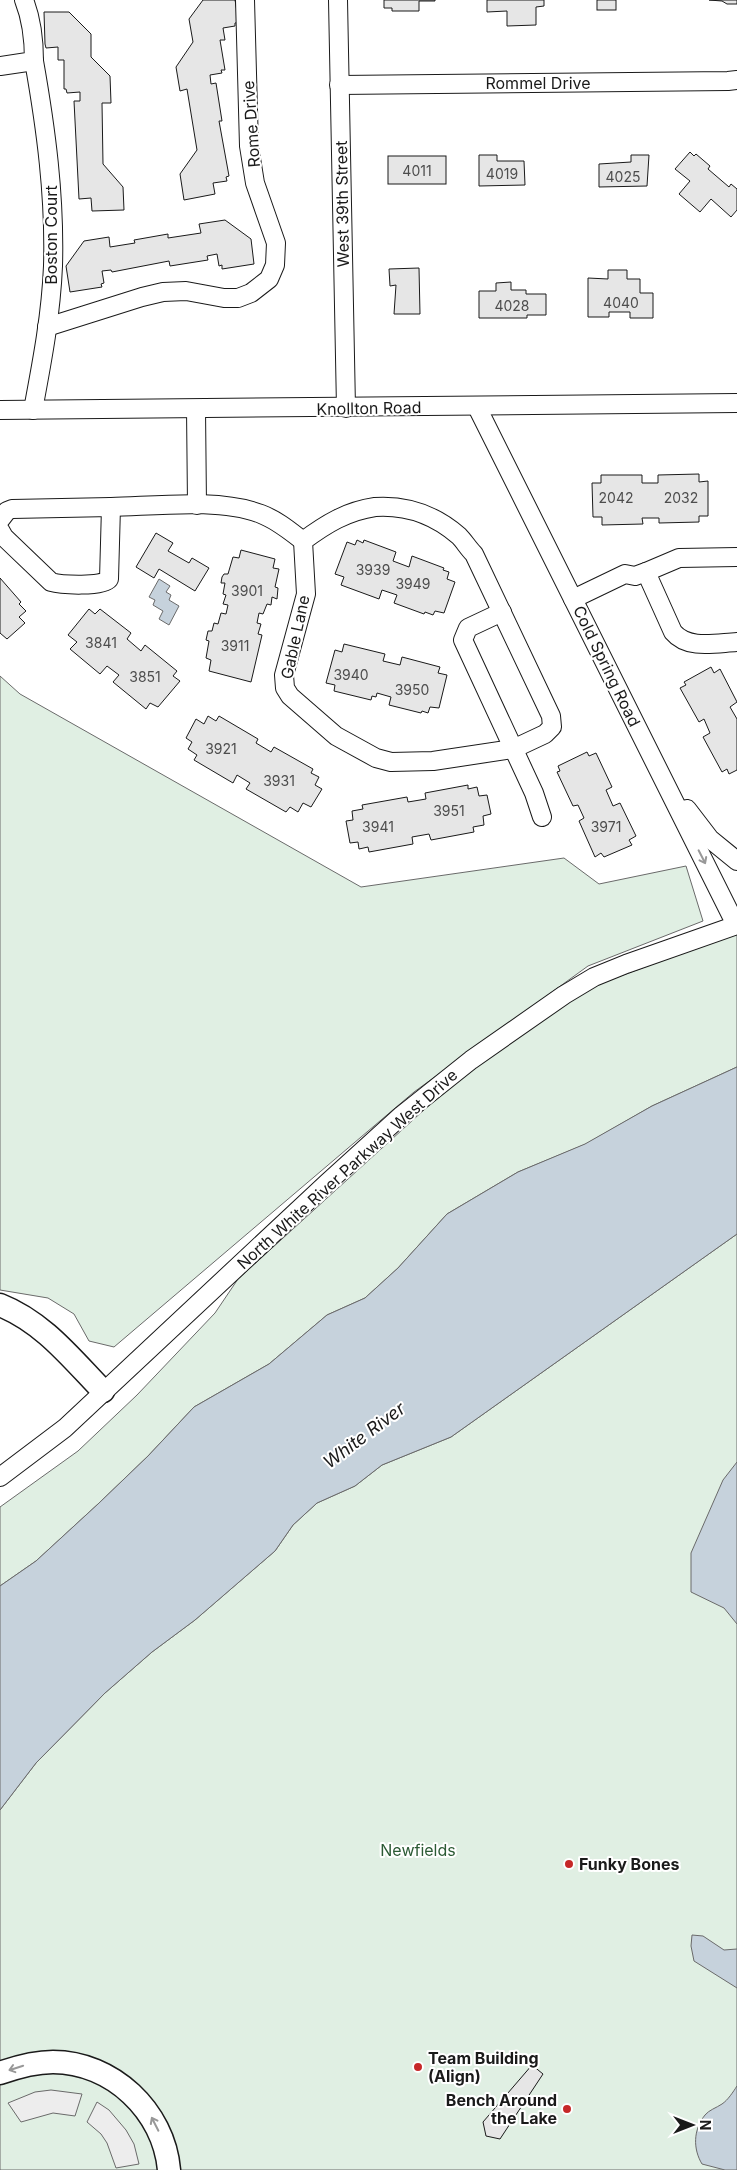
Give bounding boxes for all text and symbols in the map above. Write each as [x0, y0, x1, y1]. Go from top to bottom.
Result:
street label: Rommel Drive [485, 73, 591, 93]
street label: Rome Drive [238, 80, 264, 168]
street label: West 39th Street [331, 140, 353, 268]
house number: 4011 [402, 162, 432, 179]
house number: 4019 [486, 165, 518, 182]
house number: 4025 [606, 168, 640, 185]
street label: Boston Court [41, 185, 61, 285]
house number: 4040 [603, 294, 639, 311]
house number: 4028 [494, 297, 530, 314]
street label: Knollton Road [316, 397, 422, 419]
house number: 2042 [599, 489, 633, 506]
house number: 2032 [664, 489, 698, 506]
house number: 3939 [356, 561, 390, 578]
house number: 3949 [395, 575, 431, 592]
house number: 3901 [231, 582, 263, 599]
street label: Gable Lane [276, 593, 314, 681]
street label: Cold Spring Road [569, 602, 645, 730]
house number: 3841 [85, 634, 117, 651]
house number: 3911 [221, 637, 249, 654]
house number: 3940 [333, 666, 369, 683]
house number: 3851 [129, 668, 161, 685]
house number: 3950 [395, 681, 429, 698]
house number: 3921 [205, 740, 237, 757]
house number: 3931 [263, 772, 295, 789]
house number: 3951 [433, 802, 465, 819]
house number: 3941 [362, 818, 394, 835]
house number: 3971 [591, 818, 621, 835]
one-way arrow [697, 849, 707, 864]
street label: North White River Parkway West Drive [233, 1065, 461, 1273]
water label: White River [319, 1397, 410, 1473]
park label: Newfields [380, 1840, 456, 1860]
place label: Funky Bones [579, 1854, 679, 1874]
marker: Funky Bones [563, 1858, 575, 1870]
place label: Team Building (Align) [428, 2048, 539, 2086]
marker: Team Building (Align) [412, 2061, 424, 2073]
one-way arrow [9, 2064, 25, 2073]
place label: Bench Around the Lake [446, 2090, 557, 2128]
north arrow [667, 2100, 717, 2150]
marker: Bench Around the Lake [561, 2103, 573, 2115]
one-way arrow [150, 2117, 159, 2132]
text: N [697, 2120, 714, 2130]

